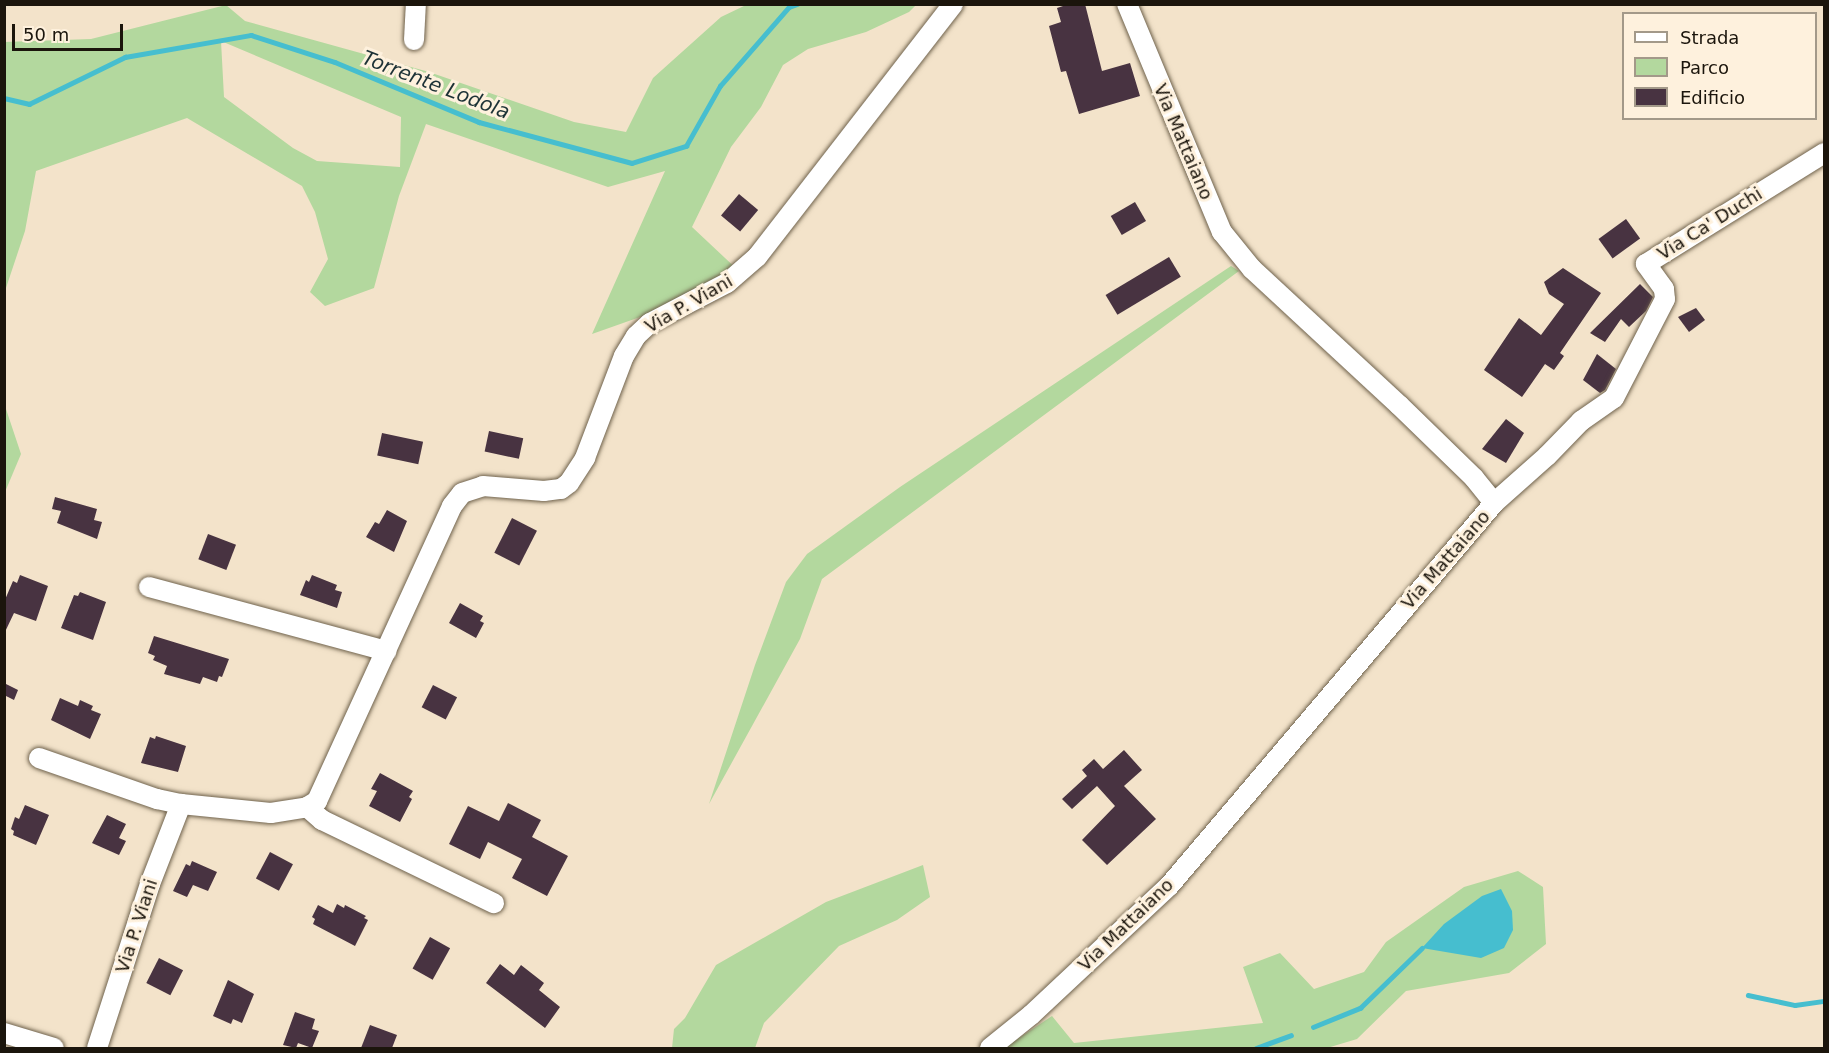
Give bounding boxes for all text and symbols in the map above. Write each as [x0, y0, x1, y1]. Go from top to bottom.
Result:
scale bar [15, 12, 126, 50]
legend [1622, 12, 1817, 120]
text: 50 m [23, 24, 69, 45]
text: Strada [1680, 27, 1739, 48]
water label: Torrente Lodola [359, 46, 513, 124]
text: Parco [1680, 57, 1729, 78]
street label: Via Mattaiano [1149, 81, 1217, 203]
text: Edificio [1680, 87, 1745, 108]
street label: Via Ca' Duchi [1654, 183, 1766, 265]
street label: Via P. Viani [641, 270, 737, 338]
street label: Via Mattaiano [1397, 506, 1495, 614]
street label: Via Mattaiano [1074, 874, 1178, 976]
street label: Via P. Viani [112, 876, 162, 976]

